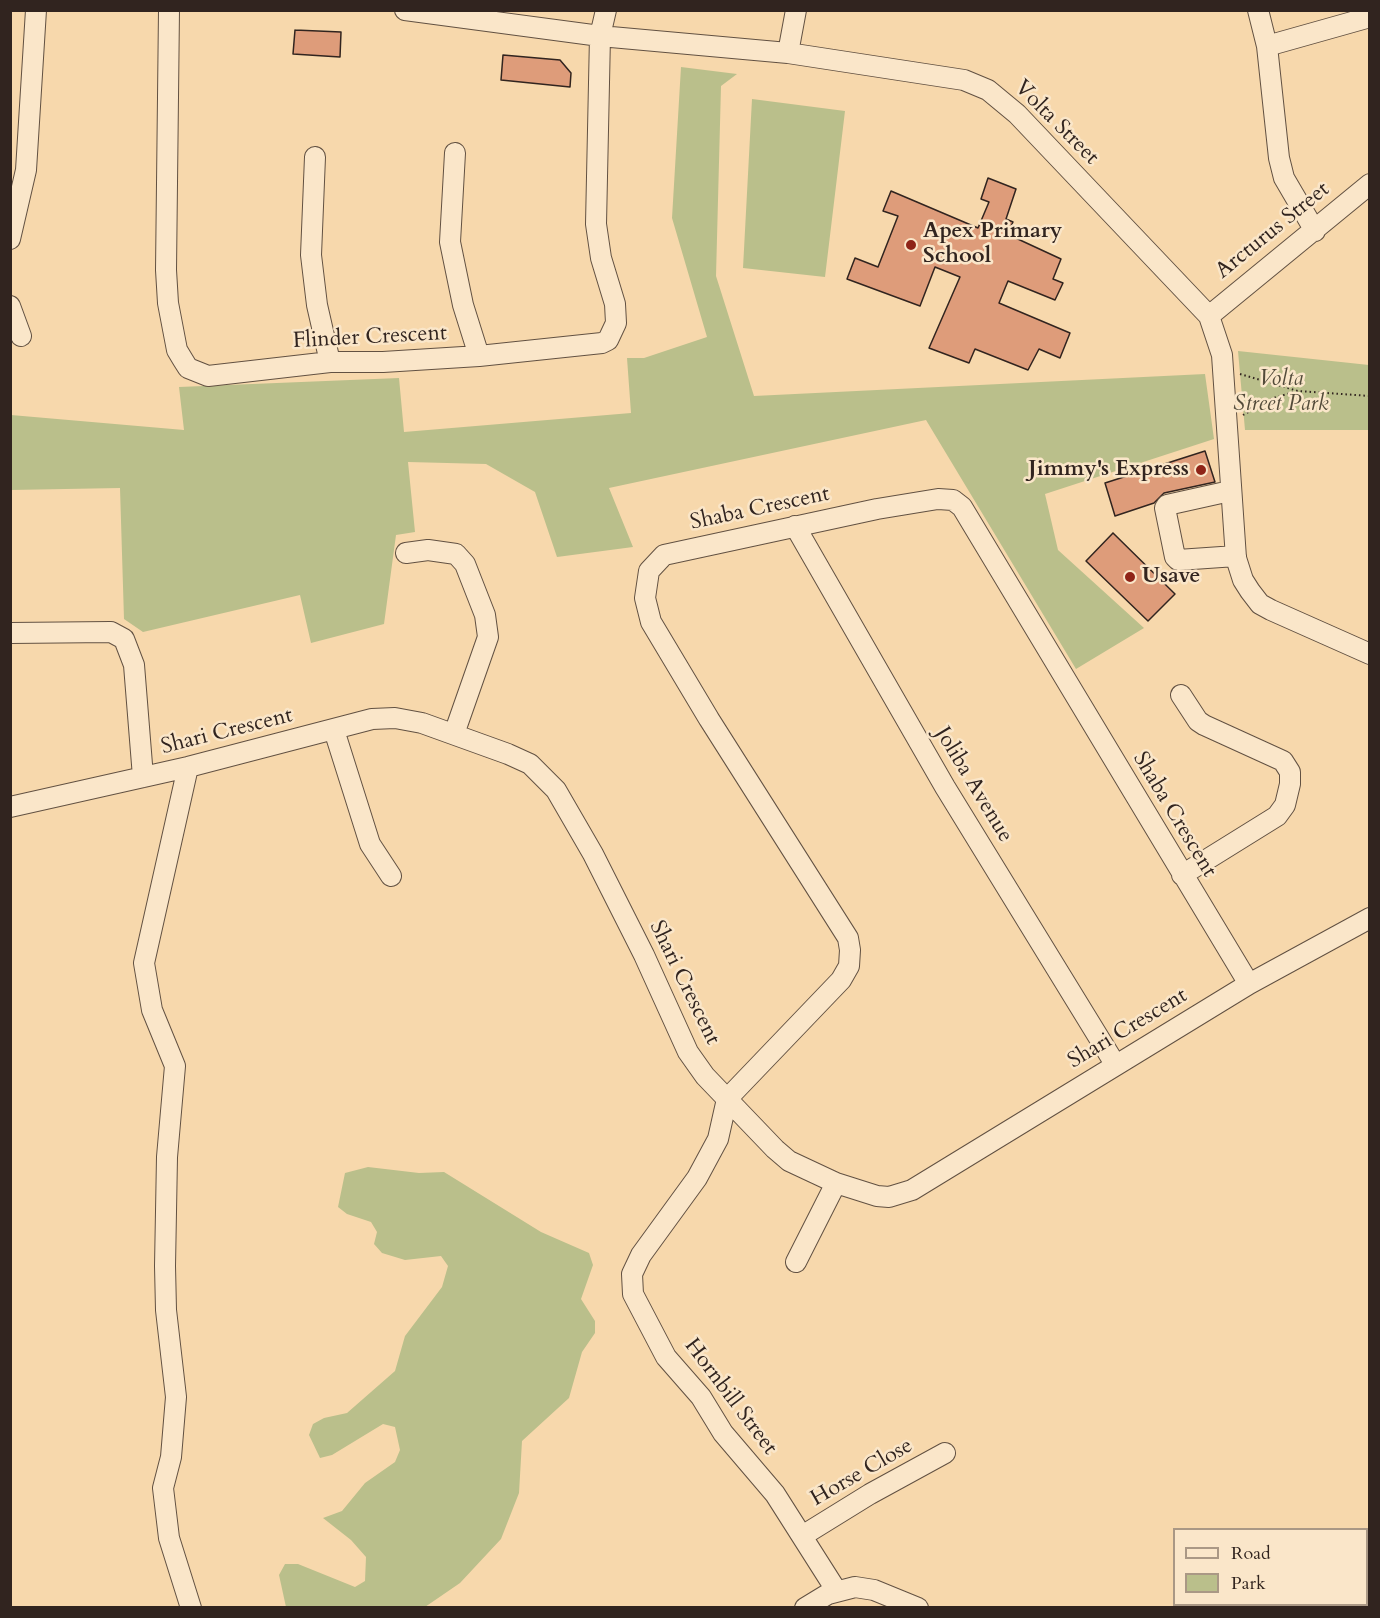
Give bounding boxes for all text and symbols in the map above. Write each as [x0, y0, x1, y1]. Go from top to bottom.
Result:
street label: Volta Street [1008, 75, 1104, 171]
street label: Arcturus Street [1211, 177, 1335, 285]
place label: Apex Primary School [923, 219, 1062, 270]
marker: Apex Primary School [904, 238, 918, 252]
street label: Flinder Crescent [292, 321, 448, 355]
park label: Volta Street Park [1233, 367, 1329, 418]
place label: Jimmy's Express [1028, 457, 1189, 483]
marker: Jimmy's Express [1194, 463, 1208, 477]
street label: Shaba Crescent [688, 481, 832, 537]
place label: Usave [1142, 564, 1200, 590]
marker: Usave [1123, 570, 1137, 584]
street label: Shari Crescent [159, 703, 295, 761]
street label: Joliba Avenue [928, 723, 1018, 847]
street label: Shaba Crescent [1126, 748, 1222, 882]
street label: Shari Crescent [643, 917, 725, 1049]
street label: Shari Crescent [1064, 983, 1192, 1075]
street label: Hornbill Street [678, 1334, 782, 1460]
street label: Horse Close [806, 1433, 918, 1513]
legend [1173, 1528, 1368, 1606]
text: Road [1231, 1541, 1271, 1566]
text: Park [1231, 1571, 1266, 1596]

